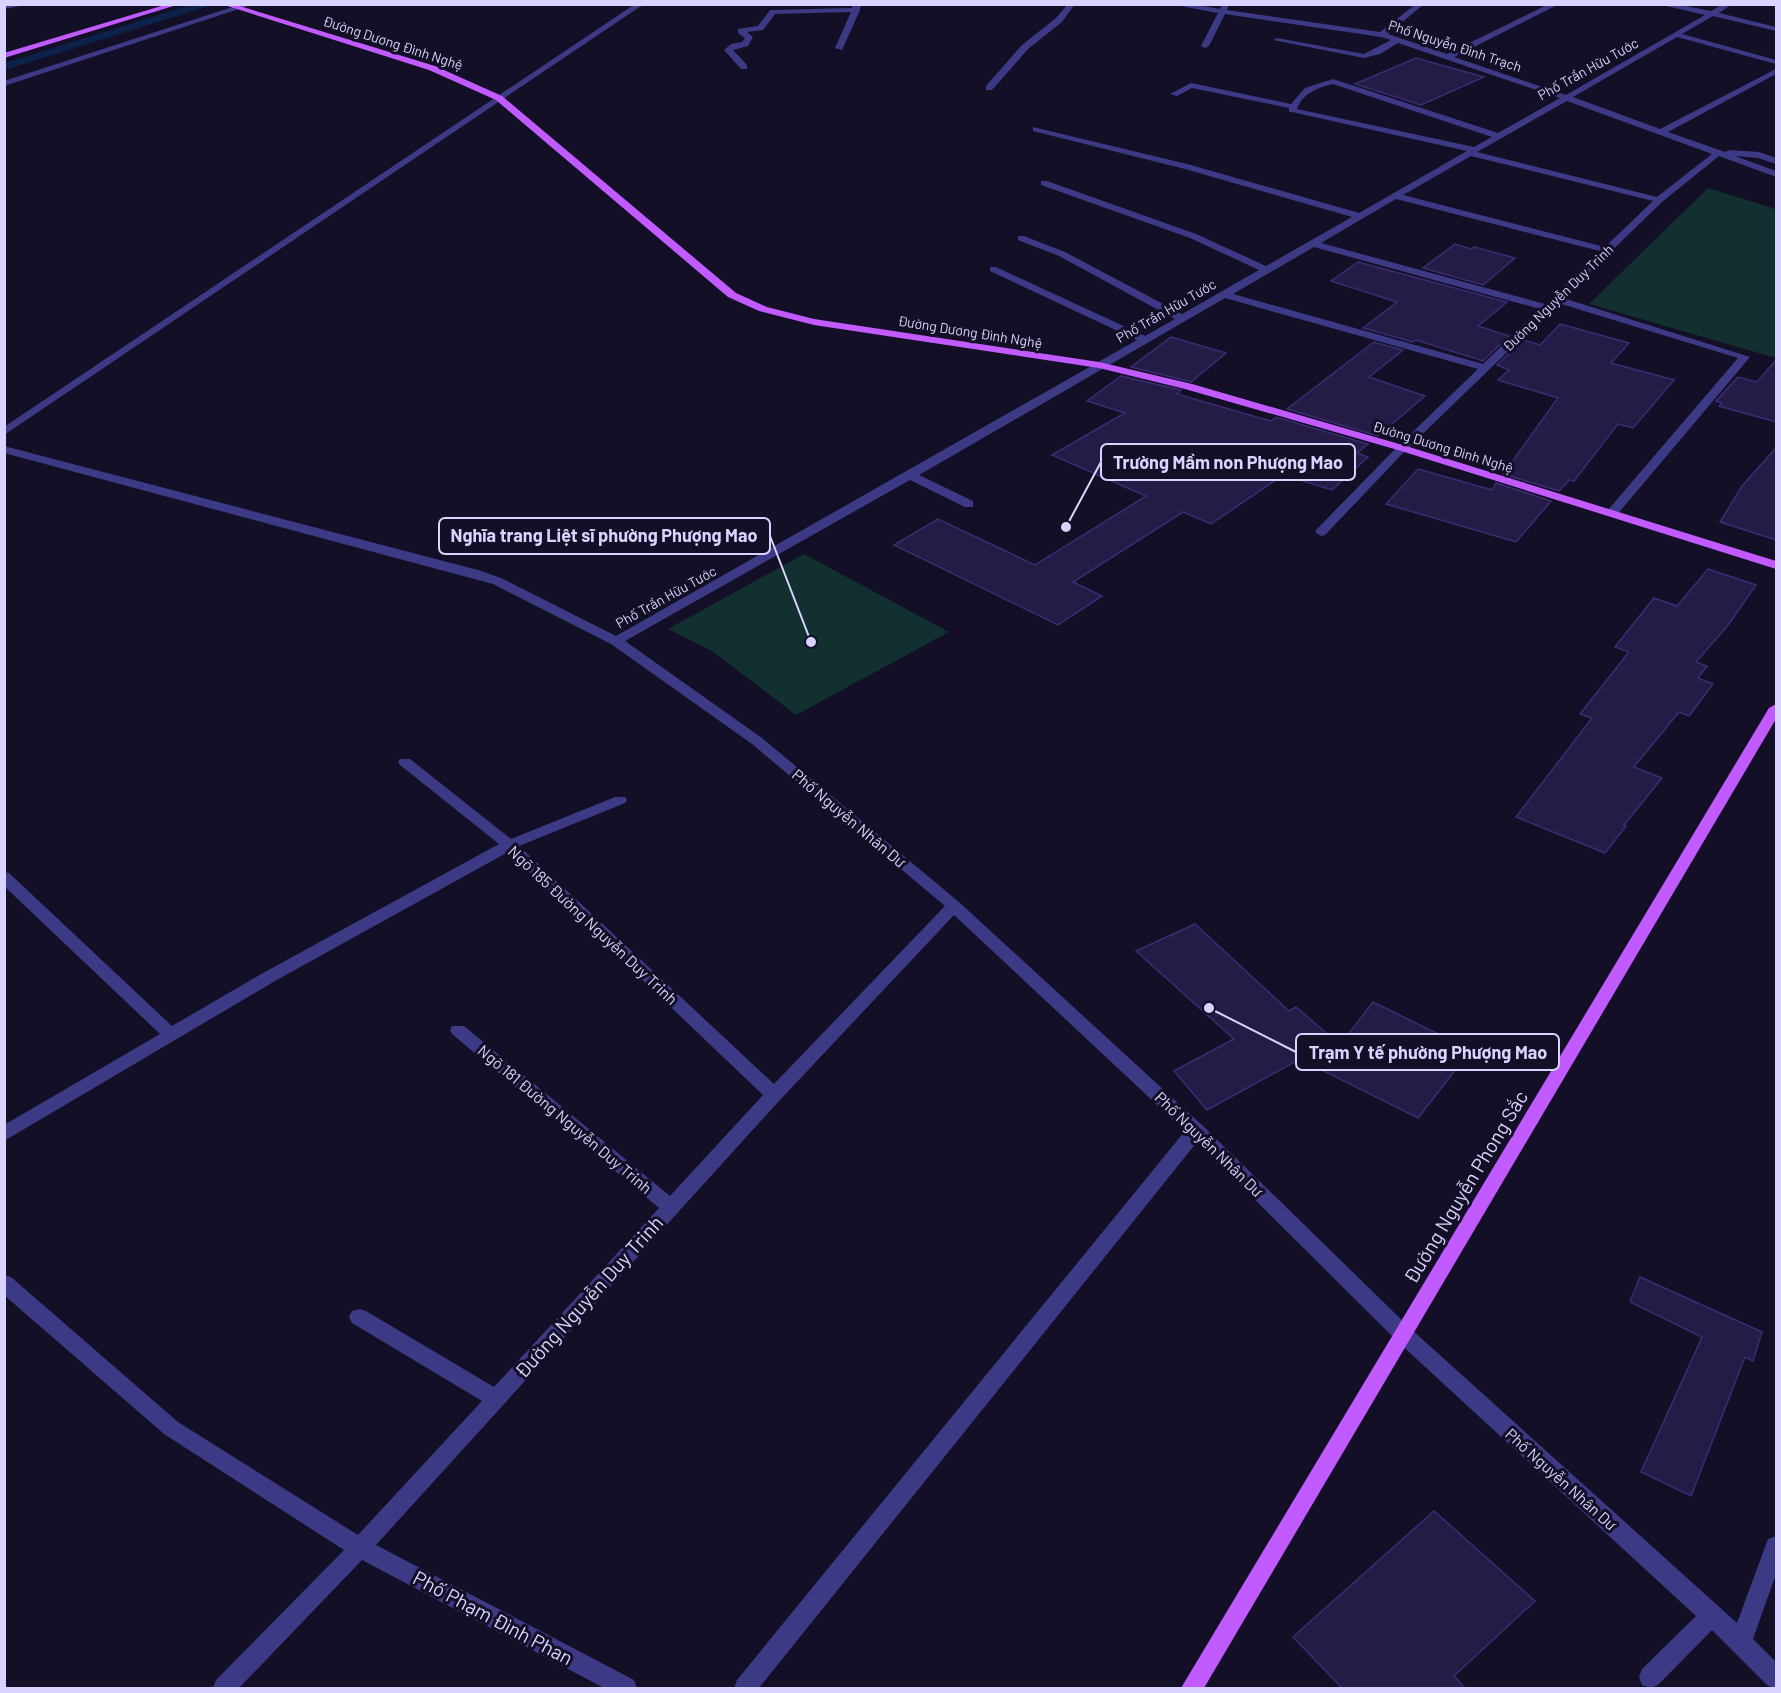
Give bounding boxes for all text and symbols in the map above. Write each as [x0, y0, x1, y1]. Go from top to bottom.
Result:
street label: Đường Dương Đình Nghệ [321, 12, 465, 73]
street label: Phố Nguyễn Đình Trạch [1386, 16, 1524, 75]
street label: Phố Trần Hữu Tước [1534, 34, 1641, 103]
street label: Đường Nguyễn Duy Trinh [1499, 240, 1616, 355]
street label: Phố Trần Hữu Tước [1113, 275, 1219, 346]
street label: Đường Dương Đình Nghệ [897, 312, 1043, 351]
street label: Đường Dương Đình Nghệ [1371, 417, 1515, 476]
callout: Trường Mầm non Phượng Mao [1101, 444, 1355, 480]
text: Trường Mầm non Phượng Mao [1113, 451, 1343, 473]
callout: Nghĩa trang Liệt sĩ phường Phượng Mao [439, 518, 770, 554]
text: Nghĩa trang Liệt sĩ phường Phượng Mao [451, 524, 758, 546]
street label: Phố Trần Hữu Tước [612, 562, 719, 631]
street label: Phố Nguyễn Nhân Dư [788, 764, 910, 871]
street label: Ngõ 185 Đường Nguyễn Duy Trinh [505, 841, 682, 1008]
callout: Trạm Y tế phường Phượng Mao [1296, 1034, 1559, 1070]
street label: Ngõ 181 Đường Nguyễn Duy Trinh [474, 1040, 656, 1197]
text: Trạm Y tế phường Phượng Mao [1309, 1041, 1547, 1063]
street label: Đường Nguyễn Phong Sắc [1398, 1086, 1532, 1287]
street label: Phố Nguyễn Nhân Dư [1151, 1087, 1268, 1200]
street label: Đường Nguyễn Duy Trinh [509, 1210, 667, 1382]
street label: Phố Nguyễn Nhân Dư [1502, 1424, 1621, 1534]
street label: Phố Phạm Đình Phan [409, 1565, 578, 1669]

